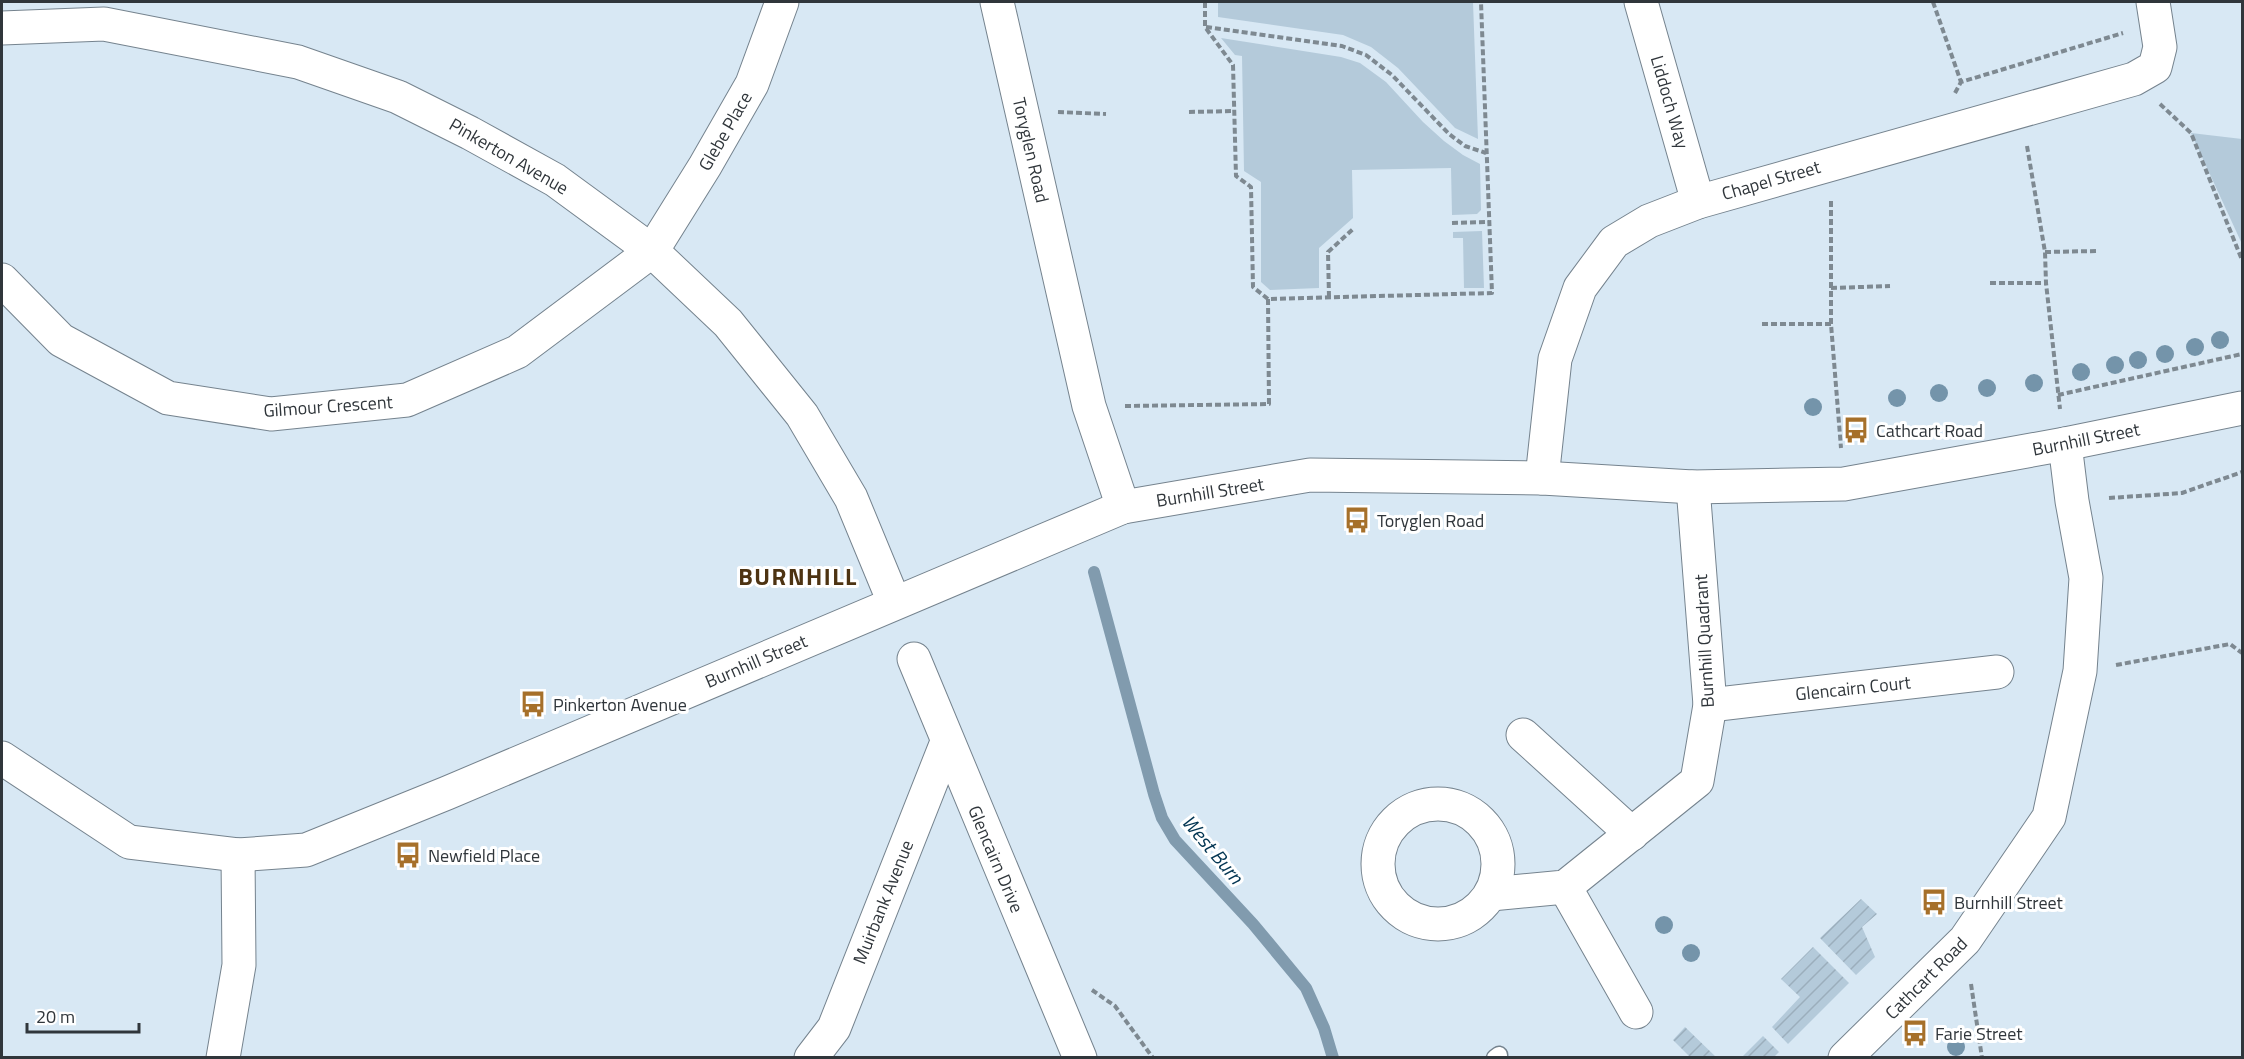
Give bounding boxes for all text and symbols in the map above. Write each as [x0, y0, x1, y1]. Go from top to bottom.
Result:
street label: Liddoch Way [1644, 52, 1696, 152]
street label: Glebe Place [691, 86, 759, 176]
street label: Toryglen Road [1006, 95, 1056, 205]
street label: Pinkerton Avenue [444, 111, 574, 201]
street label: Chapel Street [1718, 153, 1824, 207]
street label: Gilmour Crescent [262, 388, 394, 424]
bus stop icon: Cathcart Road [1841, 415, 1871, 445]
street label: Burnhill Street [2030, 415, 2143, 463]
place label: Cathcart Road [1876, 417, 1983, 444]
street label: Burnhill Street [1154, 470, 1267, 514]
bus stop icon: Toryglen Road [1342, 505, 1372, 535]
place label: Toryglen Road [1377, 507, 1484, 534]
district label: BURNHILL [738, 558, 858, 594]
street label: Burnhill Quadrant [1687, 573, 1721, 708]
street label: Burnhill Street [701, 627, 812, 695]
street label: Glencairn Court [1794, 668, 1913, 707]
bus stop icon: Pinkerton Avenue [518, 689, 548, 719]
place label: Pinkerton Avenue [553, 691, 687, 718]
street label: Glencairn Drive [961, 801, 1031, 917]
water label: West Burn [1175, 807, 1252, 891]
street label: Muirbank Avenue [846, 836, 920, 968]
bus stop icon: Newfield Place [393, 840, 423, 870]
place label: Newfield Place [428, 842, 540, 869]
bus stop icon: Burnhill Street [1919, 887, 1949, 917]
place label: Burnhill Street [1954, 889, 2064, 916]
street label: Cathcart Road [1879, 931, 1973, 1025]
scale bar [27, 996, 140, 1034]
text: 20 m [36, 1003, 75, 1030]
bus stop icon: Farie Street [1900, 1018, 1930, 1048]
place label: Farie Street [1935, 1020, 2023, 1047]

